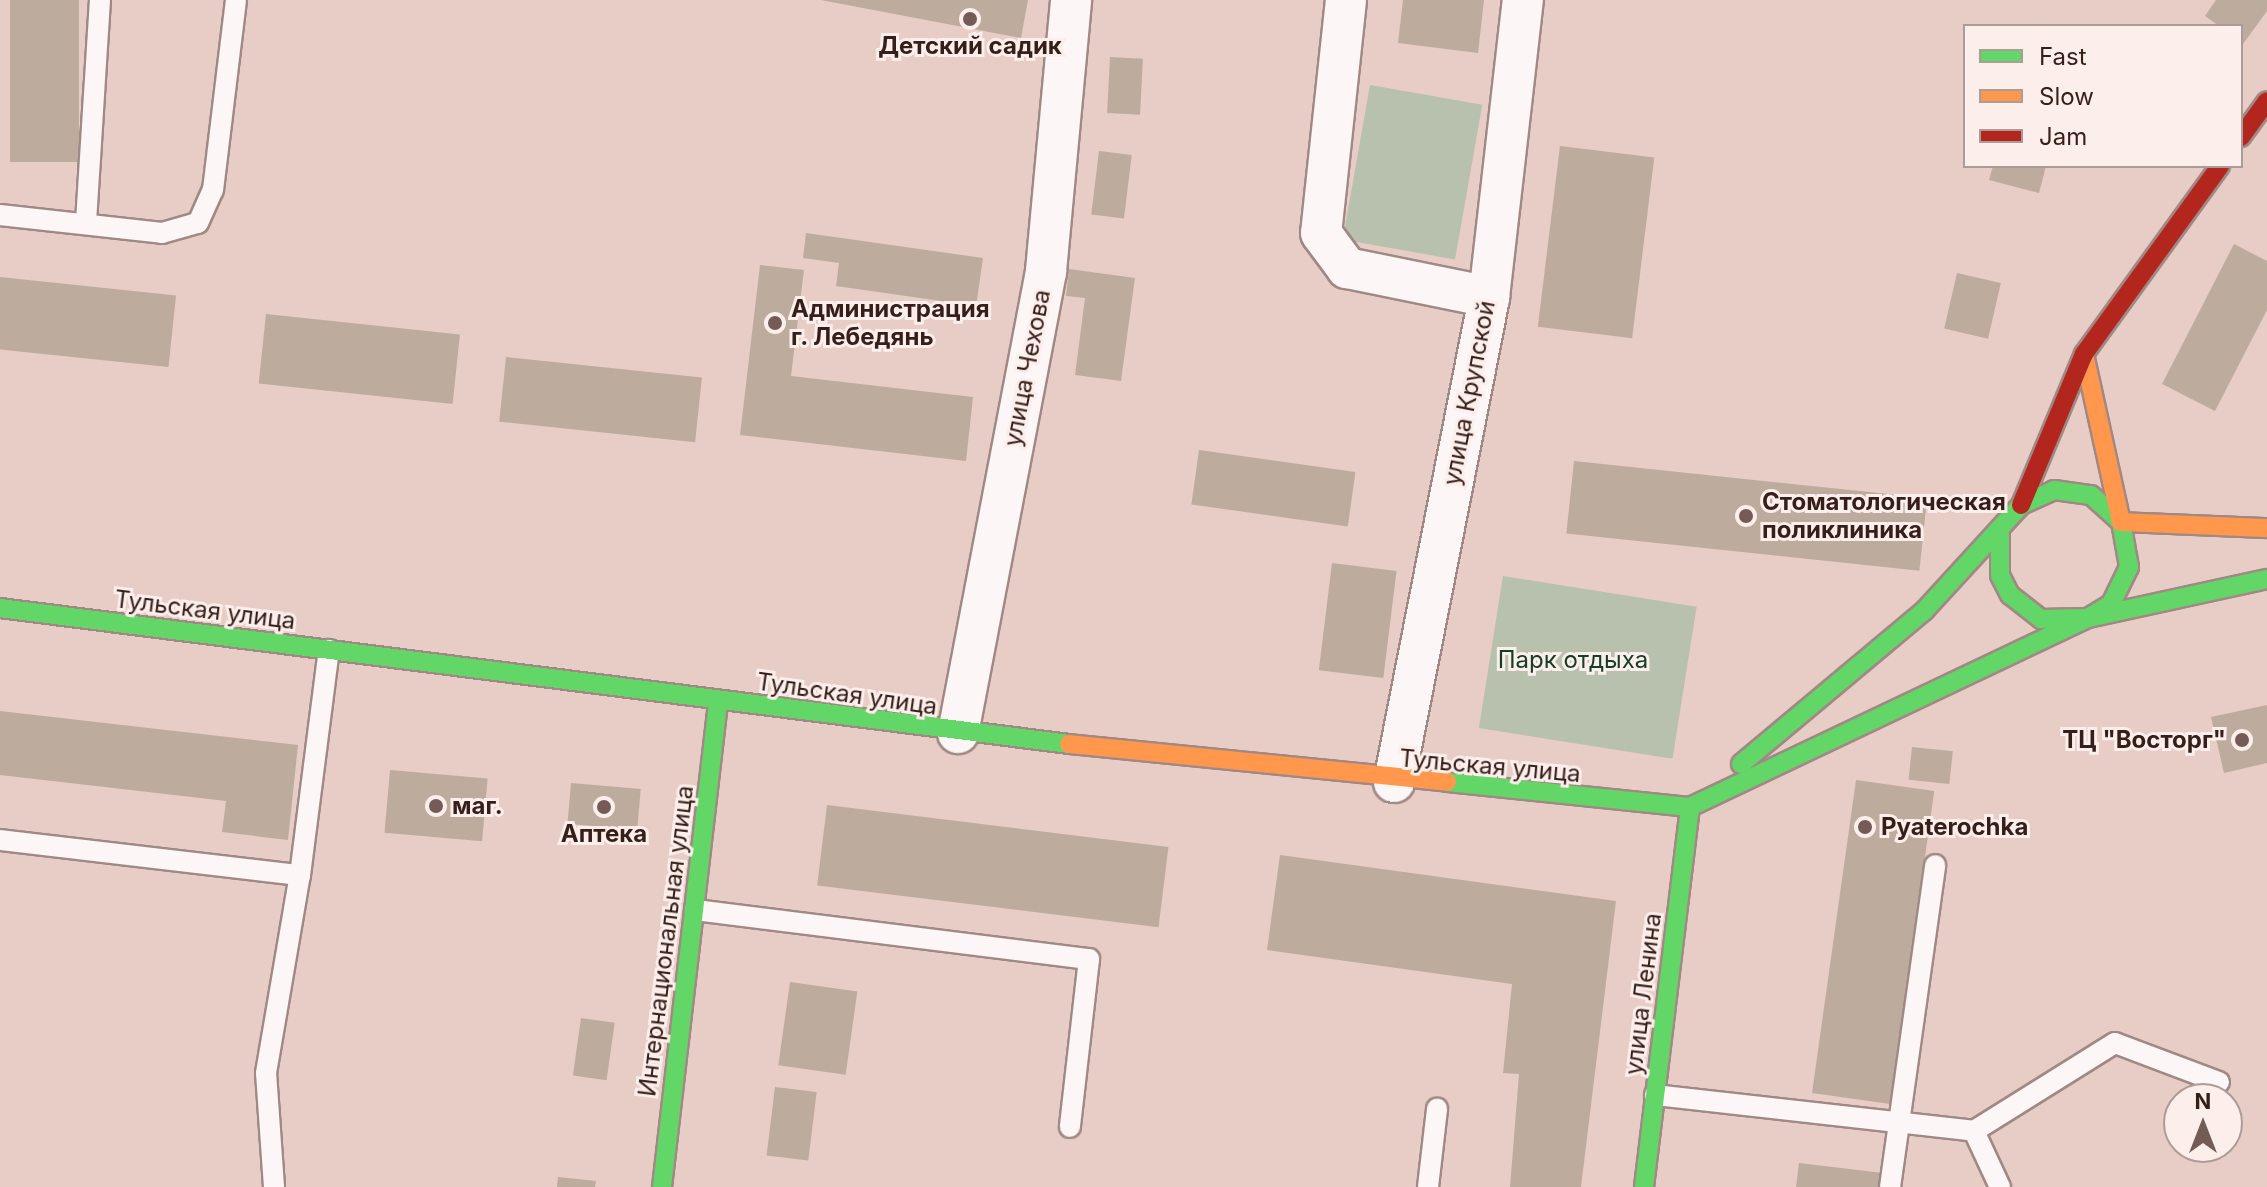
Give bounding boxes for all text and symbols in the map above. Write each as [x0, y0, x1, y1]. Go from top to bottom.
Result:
marker: Детский садик [961, 10, 979, 28]
legend [1963, 24, 2243, 168]
place label: Детский садик [878, 32, 1062, 60]
text: Fast [2039, 42, 2087, 71]
text: Slow [2039, 82, 2094, 111]
text: Jam [2039, 122, 2087, 151]
street label: улица Чехова [998, 287, 1056, 449]
place label: Администрация г. Лебедянь [791, 295, 990, 351]
street label: улица Крупской [1437, 298, 1501, 488]
marker: Администрация г. Лебедянь [766, 314, 784, 332]
place label: Стоматологическая поликлиника [1762, 488, 2006, 544]
marker: Стоматологическая поликлиника [1737, 507, 1755, 525]
street label: Тульская улица [113, 585, 297, 635]
park label: Парк отдыха [1498, 646, 1648, 674]
street label: Тульская улица [755, 667, 939, 721]
place label: ТЦ "Восторг" [2062, 726, 2226, 754]
marker: ТЦ "Восторг" [2233, 731, 2251, 749]
street label: Тульская улица [1398, 744, 1582, 788]
street label: Интернациональная улица [633, 784, 699, 1098]
place label: маг. [452, 792, 503, 820]
marker: маг. [427, 797, 445, 815]
marker: Аптека [595, 798, 613, 816]
place label: Pyaterochka [1881, 813, 2028, 841]
marker: Pyaterochka [1856, 818, 1874, 836]
place label: Аптека [561, 820, 647, 848]
street label: улица Ленина [1619, 911, 1667, 1077]
north arrow [2163, 1083, 2243, 1163]
text: N [2195, 1088, 2211, 1114]

